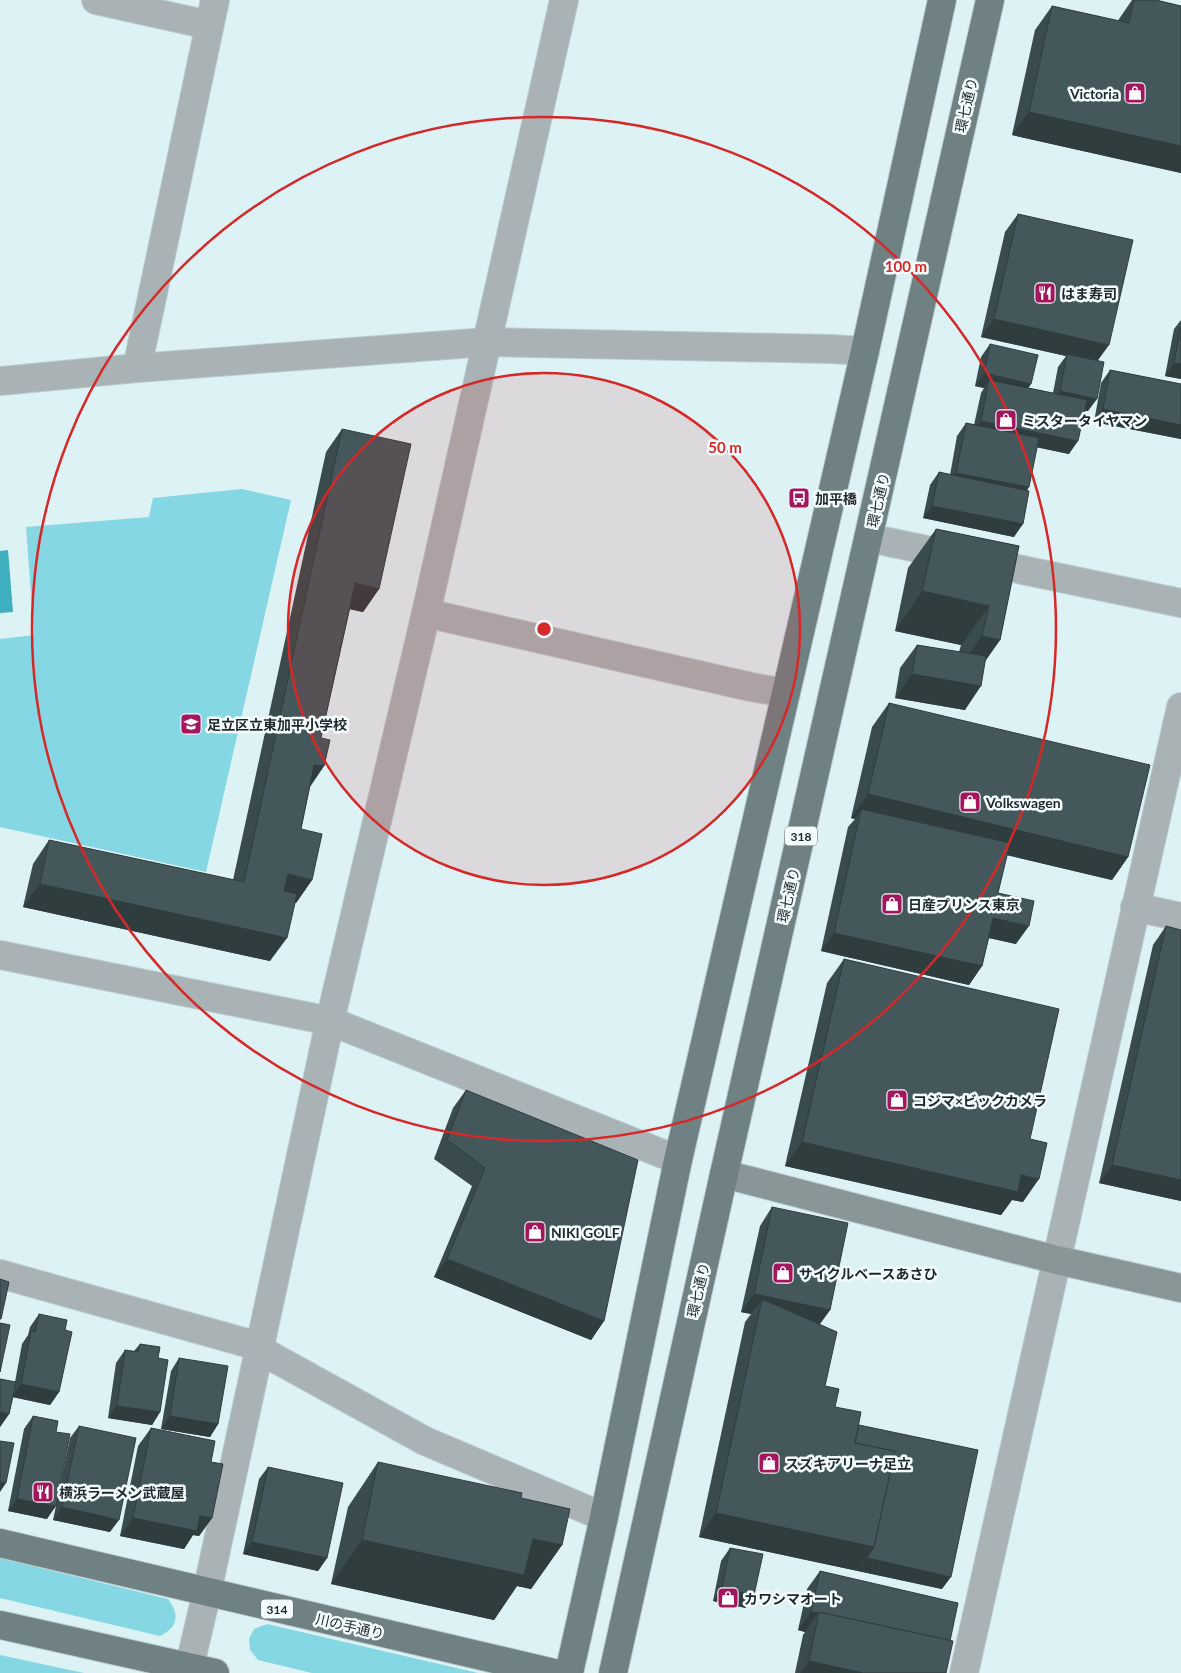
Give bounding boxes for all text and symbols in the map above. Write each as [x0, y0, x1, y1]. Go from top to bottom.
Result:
street label: 環七通り [951, 76, 981, 134]
shop icon: Victoria [1123, 81, 1147, 105]
place label: Victoria [1069, 85, 1119, 102]
text: 100 m [885, 257, 927, 275]
restaurant icon: はま寿司 [1033, 281, 1057, 305]
place label: はま寿司 [1061, 285, 1117, 302]
shop icon: ミスタータイヤマン [994, 408, 1018, 432]
place label: ミスタータイヤマン [1022, 412, 1148, 429]
text: 50 m [708, 438, 742, 456]
street label: 環七通り [863, 471, 893, 529]
bus stop icon: 加平橋 [787, 486, 811, 510]
place label: 加平橋 [815, 490, 857, 507]
centre of rings [535, 620, 553, 638]
school or university icon: 足立区立東加平小学校 [179, 712, 203, 736]
place label: 足立区立東加平小学校 [207, 716, 347, 733]
shop icon: Volkswagen [958, 790, 982, 814]
place label: Volkswagen [985, 794, 1061, 811]
road number: 318 [785, 826, 817, 846]
street label: 環七通り [773, 866, 803, 924]
shop icon: 日産プリンス東京 [880, 892, 904, 916]
place label: 日産プリンス東京 [908, 896, 1020, 913]
shop icon: コジマ×ビックカメラ [885, 1088, 909, 1112]
place label: コジマ×ビックカメラ [913, 1092, 1047, 1109]
shop icon: NIKI GOLF [523, 1220, 547, 1244]
place label: NIKI GOLF [551, 1224, 620, 1241]
street label: 環七通り [683, 1261, 713, 1319]
shop icon: サイクルベースあさひ [771, 1261, 795, 1285]
place label: サイクルベースあさひ [799, 1265, 938, 1282]
shop icon: スズキアリーナ足立 [757, 1451, 781, 1475]
place label: スズキアリーナ足立 [785, 1455, 911, 1472]
restaurant icon: 横浜ラーメン武蔵屋 [31, 1480, 55, 1504]
place label: 横浜ラーメン武蔵屋 [59, 1484, 184, 1501]
shop icon: カワシマオート [716, 1586, 740, 1610]
place label: カワシマオート [744, 1590, 842, 1607]
road number: 314 [261, 1600, 293, 1618]
street label: 川の手通り [314, 1610, 386, 1642]

